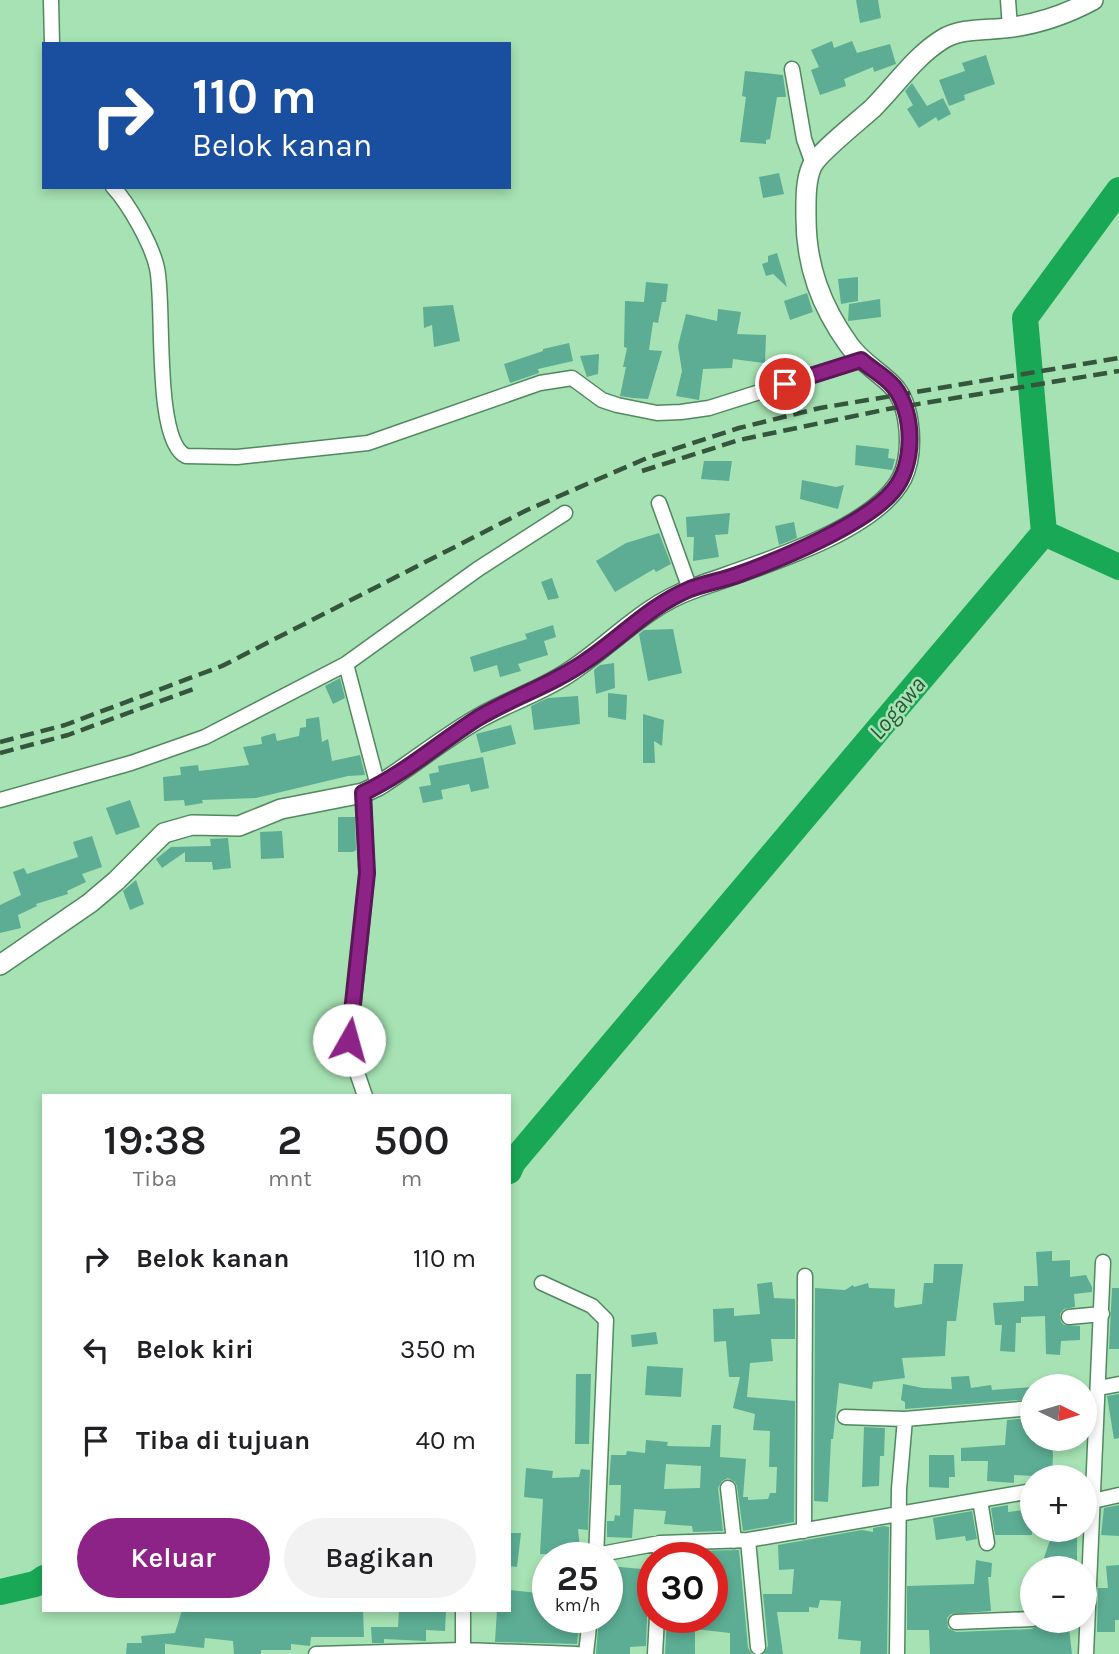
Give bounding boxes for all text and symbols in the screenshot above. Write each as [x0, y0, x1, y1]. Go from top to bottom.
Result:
text: 110 m [192, 68, 317, 125]
icon: right [77, 70, 168, 161]
text: Belok kanan [192, 127, 372, 164]
pin [755, 354, 815, 414]
icon: arrive [766, 365, 804, 403]
water label: Logawa [863, 671, 931, 745]
position arrow [312, 1003, 386, 1077]
text: 19:38 [103, 1115, 207, 1165]
text: 2 [277, 1115, 302, 1165]
text: 500 [373, 1115, 450, 1165]
text: Tiba [133, 1165, 177, 1192]
text: mnt [268, 1165, 312, 1192]
text: m [401, 1165, 422, 1192]
icon: right [77, 1240, 115, 1278]
text: Belok kanan [136, 1243, 289, 1274]
text: 110 m [413, 1243, 476, 1274]
icon: left [77, 1331, 115, 1369]
text: Belok kiri [136, 1334, 254, 1365]
text: 350 m [400, 1334, 476, 1365]
north arrow [1020, 1374, 1097, 1451]
map controls [1020, 1374, 1097, 1633]
icon: arrive [77, 1422, 115, 1460]
text: Tiba di tujuan [136, 1425, 310, 1456]
text: 40 m [416, 1425, 476, 1456]
button: + [1020, 1465, 1097, 1542]
button: Keluar [77, 1518, 270, 1598]
button: Bagikan [284, 1518, 476, 1598]
speed limit sign: 30 [637, 1542, 728, 1633]
button: − [1020, 1556, 1097, 1633]
text: 25 [557, 1558, 598, 1599]
text: km/h [555, 1594, 600, 1616]

